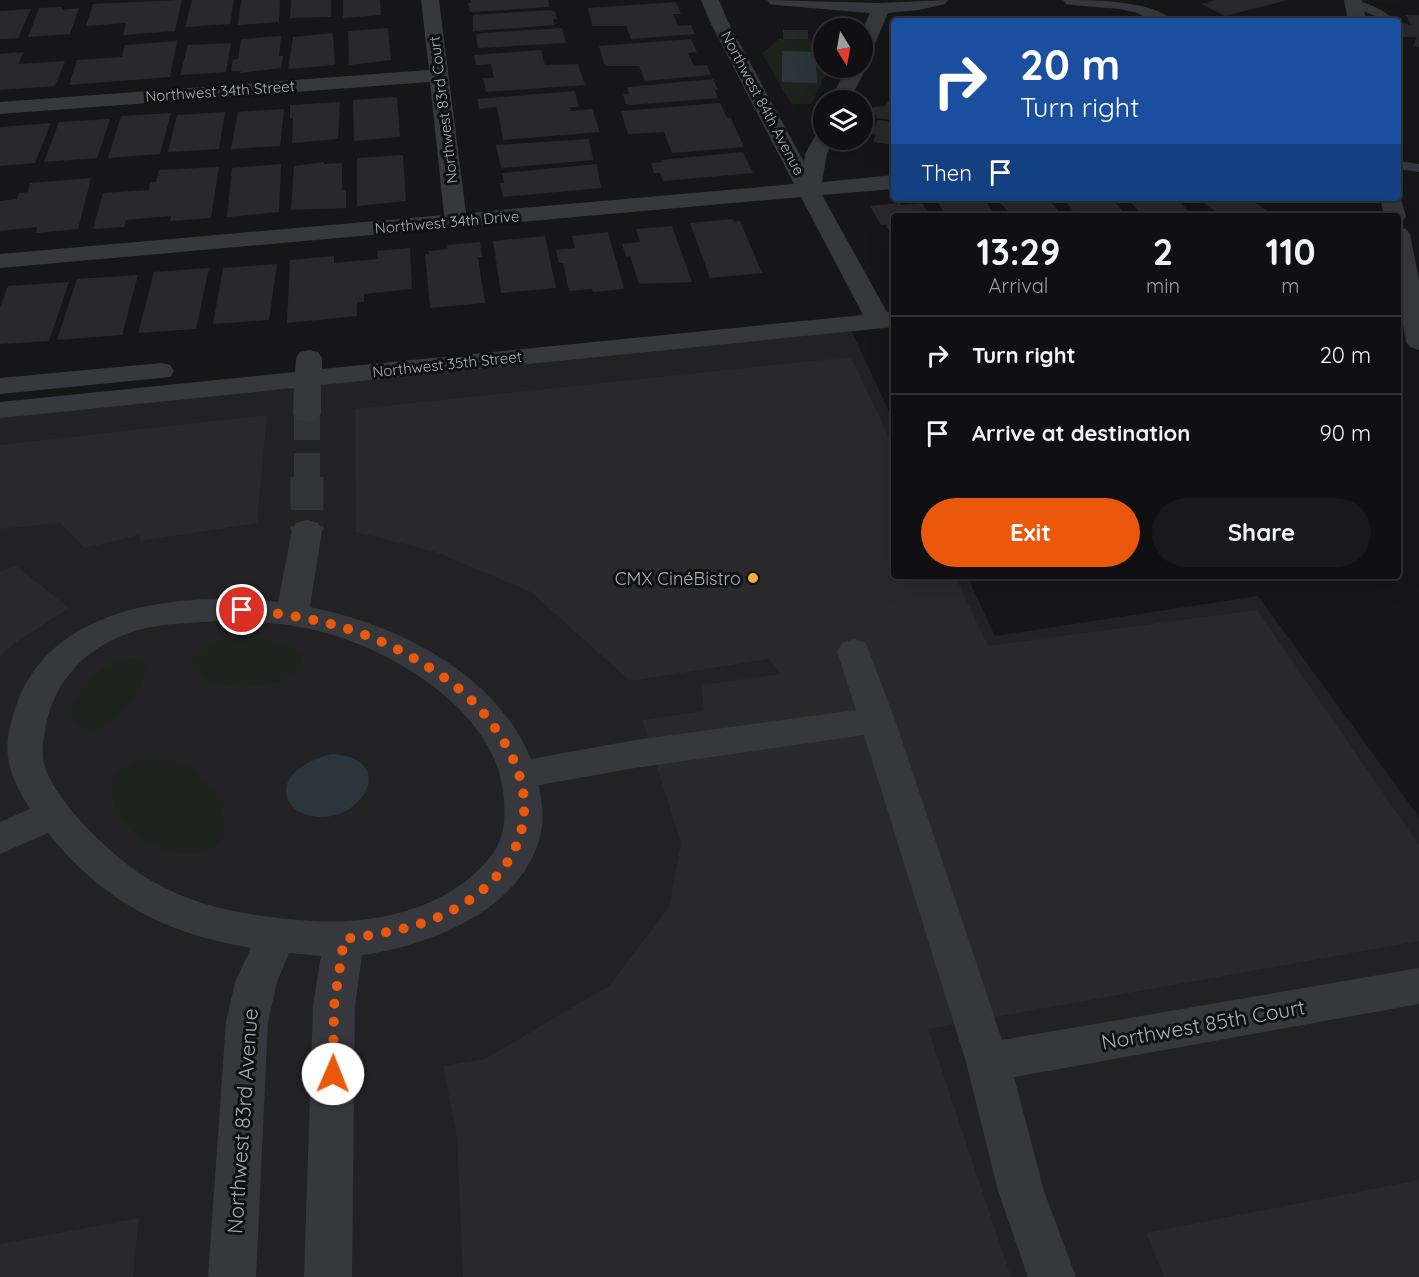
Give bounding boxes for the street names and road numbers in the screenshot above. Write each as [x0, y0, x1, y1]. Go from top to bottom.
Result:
street label: Northwest 84th Avenue [717, 28, 809, 178]
street label: Northwest 83rd Court [425, 35, 461, 185]
street label: Northwest 34th Street [145, 76, 295, 106]
street label: Northwest 34th Drive [374, 206, 520, 238]
street label: Northwest 35th Street [371, 347, 523, 381]
street label: Northwest 85th Court [1099, 993, 1307, 1055]
street label: Northwest 83rd Avenue [221, 1008, 263, 1234]

